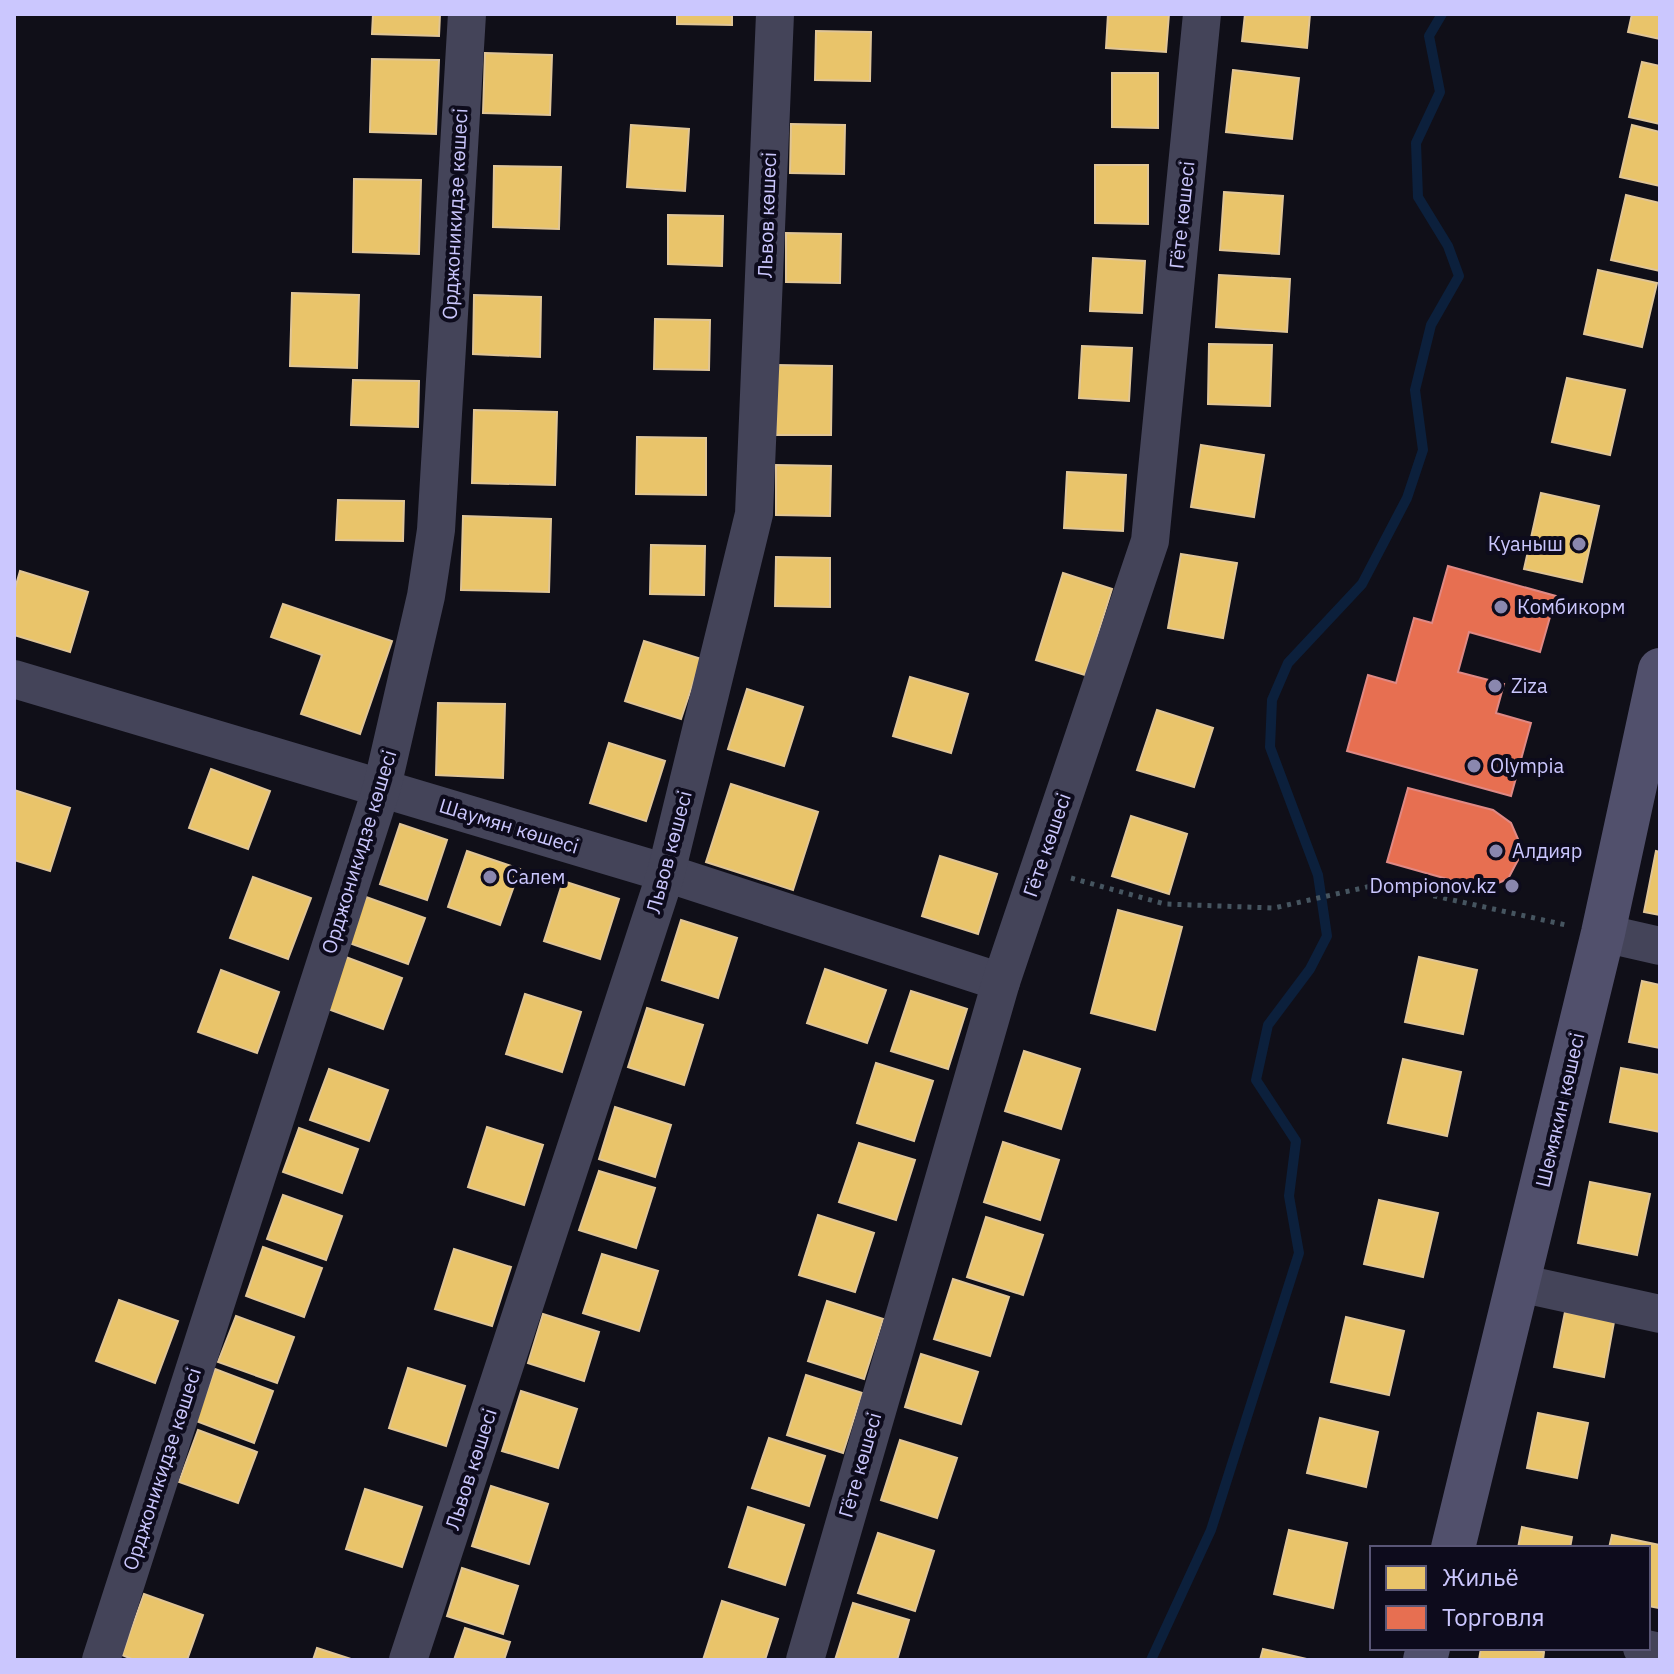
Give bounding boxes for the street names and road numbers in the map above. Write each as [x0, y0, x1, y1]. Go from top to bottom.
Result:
street label: Орджоникидзе көшесі [435, 108, 474, 320]
street label: Львов көшесі [751, 151, 782, 279]
street label: Гёте көшесі [1162, 160, 1201, 270]
street label: Орджоникидзе көшесі [315, 747, 402, 957]
street label: Львов көшесі [639, 787, 698, 916]
street label: Гёте көшесі [1016, 789, 1077, 900]
street label: Шаумян көшесі [436, 791, 582, 860]
street label: Шемякин көшесі [1529, 1030, 1590, 1190]
street label: Орджоникидзе көшесі [116, 1364, 207, 1574]
street label: Львов көшесі [438, 1405, 503, 1533]
street label: Гёте көшесі [832, 1409, 887, 1521]

